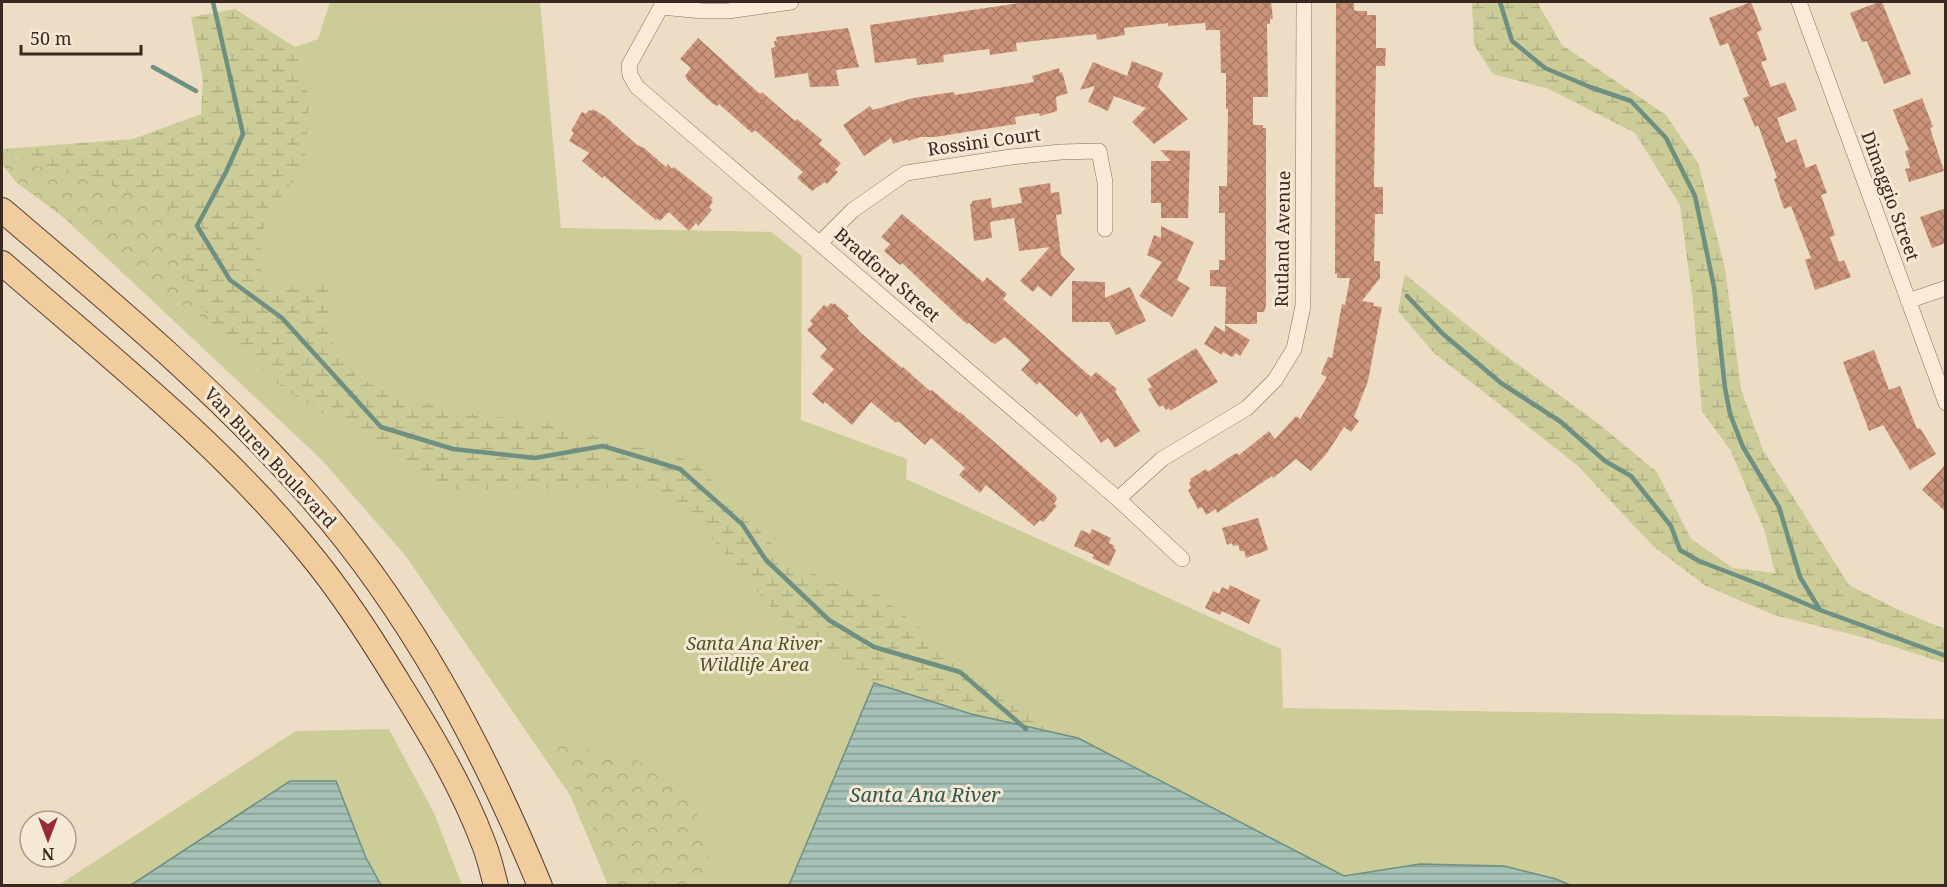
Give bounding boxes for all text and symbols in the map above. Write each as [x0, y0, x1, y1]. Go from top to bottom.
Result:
scale bar [21, 18, 141, 56]
text: 50 m [30, 26, 72, 50]
street label: Rossini Court [926, 121, 1042, 161]
street label: Dimaggio Street [1856, 127, 1926, 264]
street label: Rutland Avenue [1269, 170, 1295, 308]
street label: Bradford Street [830, 222, 946, 327]
street label: Van Buren Boulevard [199, 382, 342, 533]
park label: Santa Ana River Wildlife Area [686, 631, 822, 676]
water label: Santa Ana River [850, 781, 1001, 808]
north arrow [18, 809, 78, 869]
text: N [41, 843, 54, 865]

